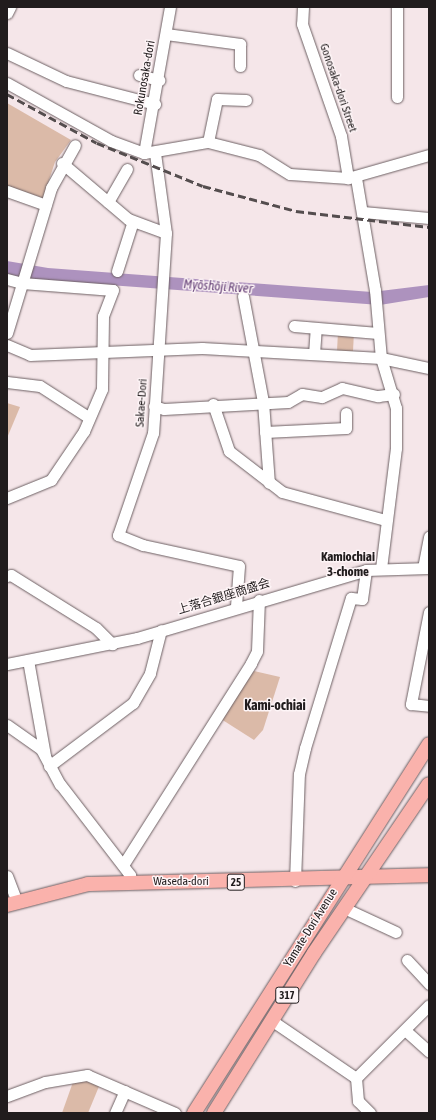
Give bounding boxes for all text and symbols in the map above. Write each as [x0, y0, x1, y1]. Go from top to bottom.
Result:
street label: Rokunosaka-dori [131, 40, 159, 116]
street label: Gonosaka-dori Street [316, 42, 360, 134]
water label: Myōshōji River [183, 277, 253, 297]
street label: Sakae-Dori [133, 378, 151, 428]
district label: Kamiochiai 3-chome [321, 550, 375, 581]
street label: 上落合銀座商盛会 [176, 576, 272, 618]
district label: Kami-ochiai [244, 697, 306, 713]
road number: 25 [226, 873, 246, 891]
street label: Waseda-dori [153, 875, 209, 889]
street label: Yamate-Dori Avenue [281, 886, 341, 970]
road number: 317 [275, 986, 299, 1004]

